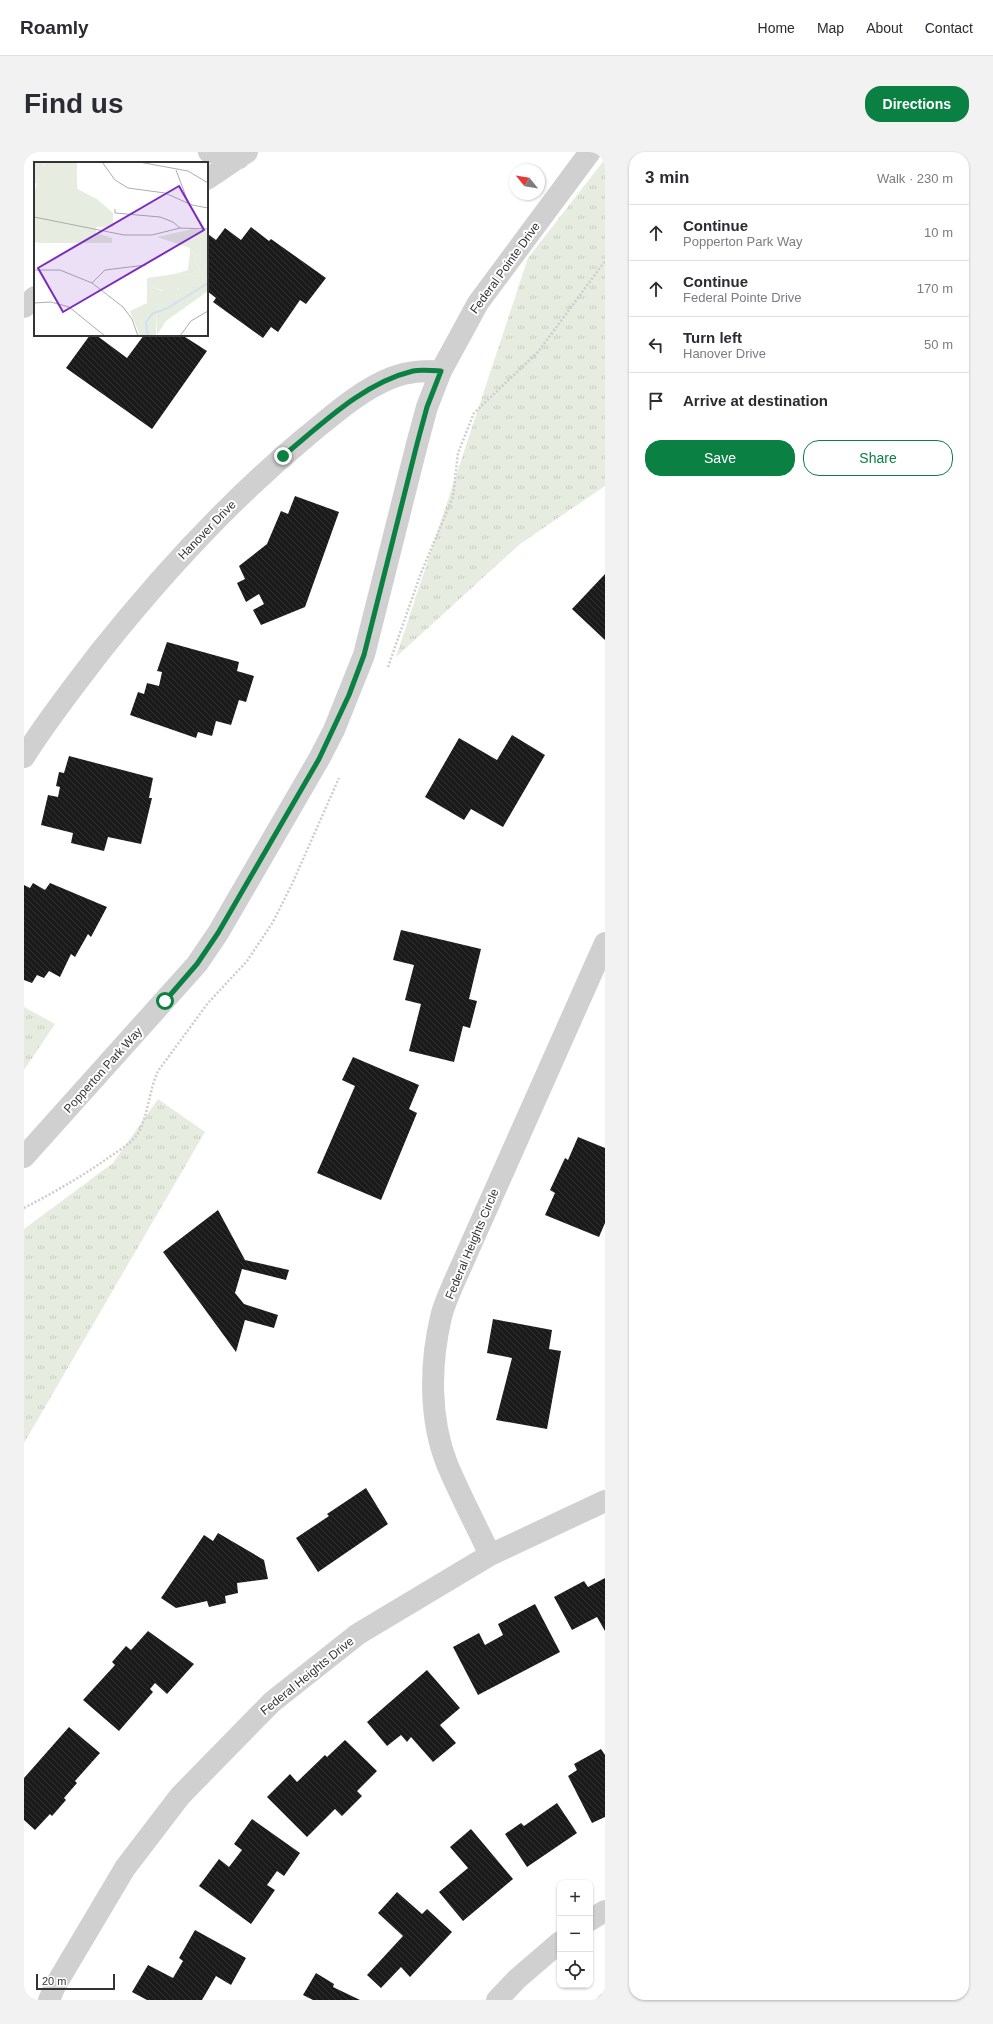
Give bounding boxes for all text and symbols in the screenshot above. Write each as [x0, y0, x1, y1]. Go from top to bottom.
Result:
text: Roamly [20, 17, 89, 38]
text: Home [758, 20, 795, 36]
text: Map [817, 20, 844, 36]
text: About [866, 20, 903, 36]
text: Contact [925, 20, 973, 36]
button: Directions [865, 86, 969, 122]
text: Find us [24, 88, 124, 119]
inset map [34, 162, 208, 336]
north arrow [509, 164, 545, 200]
text: 3 min [645, 168, 689, 187]
text: Walk · 230 m [877, 171, 953, 186]
text: Continue [683, 217, 748, 234]
street label: Federal Pointe Drive [467, 219, 543, 316]
icon: ahead [645, 222, 667, 244]
text: 10 m [924, 225, 953, 240]
text: Popperton Park Way [683, 234, 802, 249]
text: Continue [683, 273, 748, 290]
icon: ahead [645, 278, 667, 300]
text: 170 m [917, 281, 953, 296]
text: Federal Pointe Drive [683, 290, 802, 305]
text: Turn left [683, 329, 742, 346]
icon: left [645, 334, 667, 356]
text: 50 m [924, 337, 953, 352]
text: Hanover Drive [683, 346, 766, 361]
icon: arrive [645, 390, 667, 412]
text: Arrive at destination [683, 392, 828, 409]
button: Save [645, 440, 795, 476]
button: Share [803, 440, 953, 476]
route end [274, 447, 292, 465]
street label: Hanover Drive [175, 497, 239, 562]
route start [156, 992, 174, 1010]
street label: Popperton Park Way [61, 1024, 145, 1116]
street label: Federal Heights Circle [442, 1186, 502, 1301]
street label: Federal Heights Drive [258, 1634, 357, 1718]
map controls [557, 1880, 593, 1988]
button: + [557, 1880, 593, 1916]
button: − [557, 1916, 593, 1952]
button: locate [557, 1952, 593, 1988]
scale bar [36, 1972, 115, 1991]
text: 20 m [42, 1975, 66, 1987]

